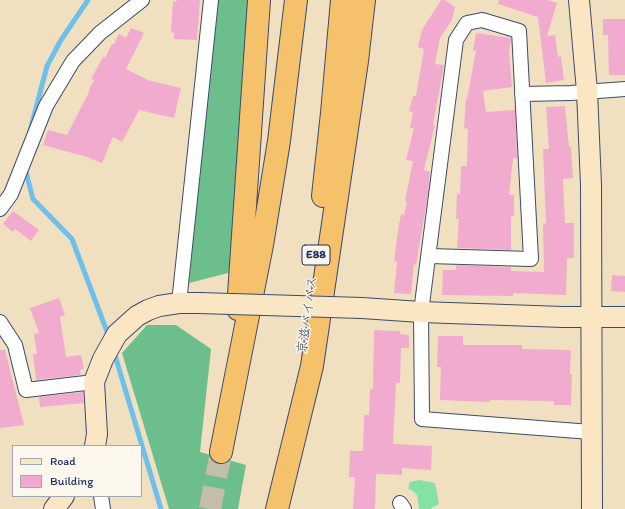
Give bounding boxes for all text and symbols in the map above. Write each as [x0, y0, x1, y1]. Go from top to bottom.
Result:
road number: E88 [302, 245, 330, 265]
street label: 京滋バイパス [295, 275, 321, 355]
legend [12, 445, 142, 497]
text: Road [50, 454, 76, 468]
text: Building [50, 474, 93, 488]

